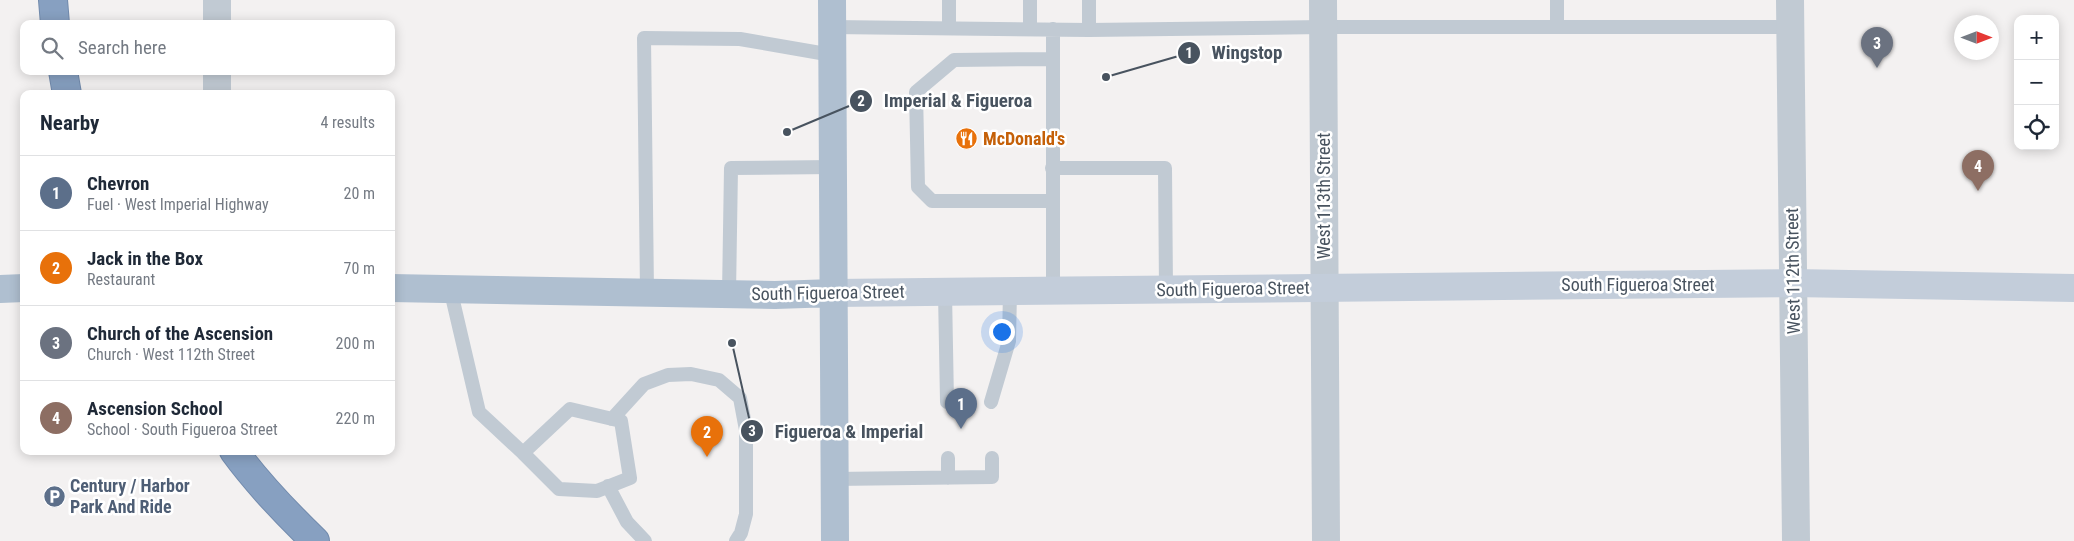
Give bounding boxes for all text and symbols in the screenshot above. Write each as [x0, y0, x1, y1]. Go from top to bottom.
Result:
north arrow [1954, 15, 1999, 60]
map controls [2014, 15, 2059, 150]
button: + [2014, 15, 2059, 60]
search box [20, 20, 395, 75]
pin: 3 [1861, 27, 1893, 68]
icon: search [38, 34, 66, 62]
text: Search here [78, 36, 166, 59]
callout: Wingstop [1176, 36, 1292, 70]
text: Wingstop [1212, 41, 1282, 64]
text: 1 [1185, 44, 1193, 62]
button: − [2014, 60, 2059, 105]
callout: Imperial & Figueroa [848, 84, 1042, 118]
text: Imperial & Figueroa [884, 89, 1032, 112]
text: 2 [857, 92, 865, 110]
button: locate [2014, 105, 2059, 150]
text: Nearby [40, 111, 99, 135]
text: 4 results [320, 113, 375, 132]
restaurant icon: McDonald's [955, 127, 979, 151]
place label: McDonald's [983, 128, 1065, 149]
street label: West 113th Street [1313, 133, 1334, 259]
pin: 4 [1962, 150, 1994, 191]
text: Chevron [87, 172, 149, 195]
text: 1 [52, 184, 60, 203]
text: 20 m [343, 184, 375, 203]
text: Fuel · West Imperial Highway [87, 195, 269, 214]
street label: West 112th Street [1781, 208, 1804, 334]
text: Jack in the Box [87, 247, 203, 270]
text: 2 [52, 259, 60, 278]
text: 70 m [343, 259, 375, 278]
text: Restaurant [87, 270, 155, 289]
street label: South Figueroa Street [1561, 274, 1715, 295]
street label: South Figueroa Street [1156, 277, 1310, 300]
street label: South Figueroa Street [751, 281, 905, 304]
your location [989, 319, 1015, 345]
text: Church of the Ascension [87, 322, 273, 345]
text: 3 [52, 334, 60, 353]
text: 200 m [336, 334, 375, 353]
text: Church · West 112th Street [87, 345, 255, 364]
pin: 1 [945, 388, 977, 429]
text: Ascension School [87, 397, 223, 420]
text: 4 [52, 409, 60, 428]
text: 220 m [336, 409, 375, 428]
callout: Figueroa & Imperial [740, 414, 933, 448]
pin: 2 [691, 416, 723, 457]
text: School · South Figueroa Street [87, 420, 278, 439]
text: Figueroa & Imperial [775, 420, 923, 443]
text: 3 [748, 422, 756, 440]
place label: Century / Harbor Park And Ride [70, 475, 190, 517]
parking icon: Century / Harbor Park And Ride [42, 484, 66, 508]

